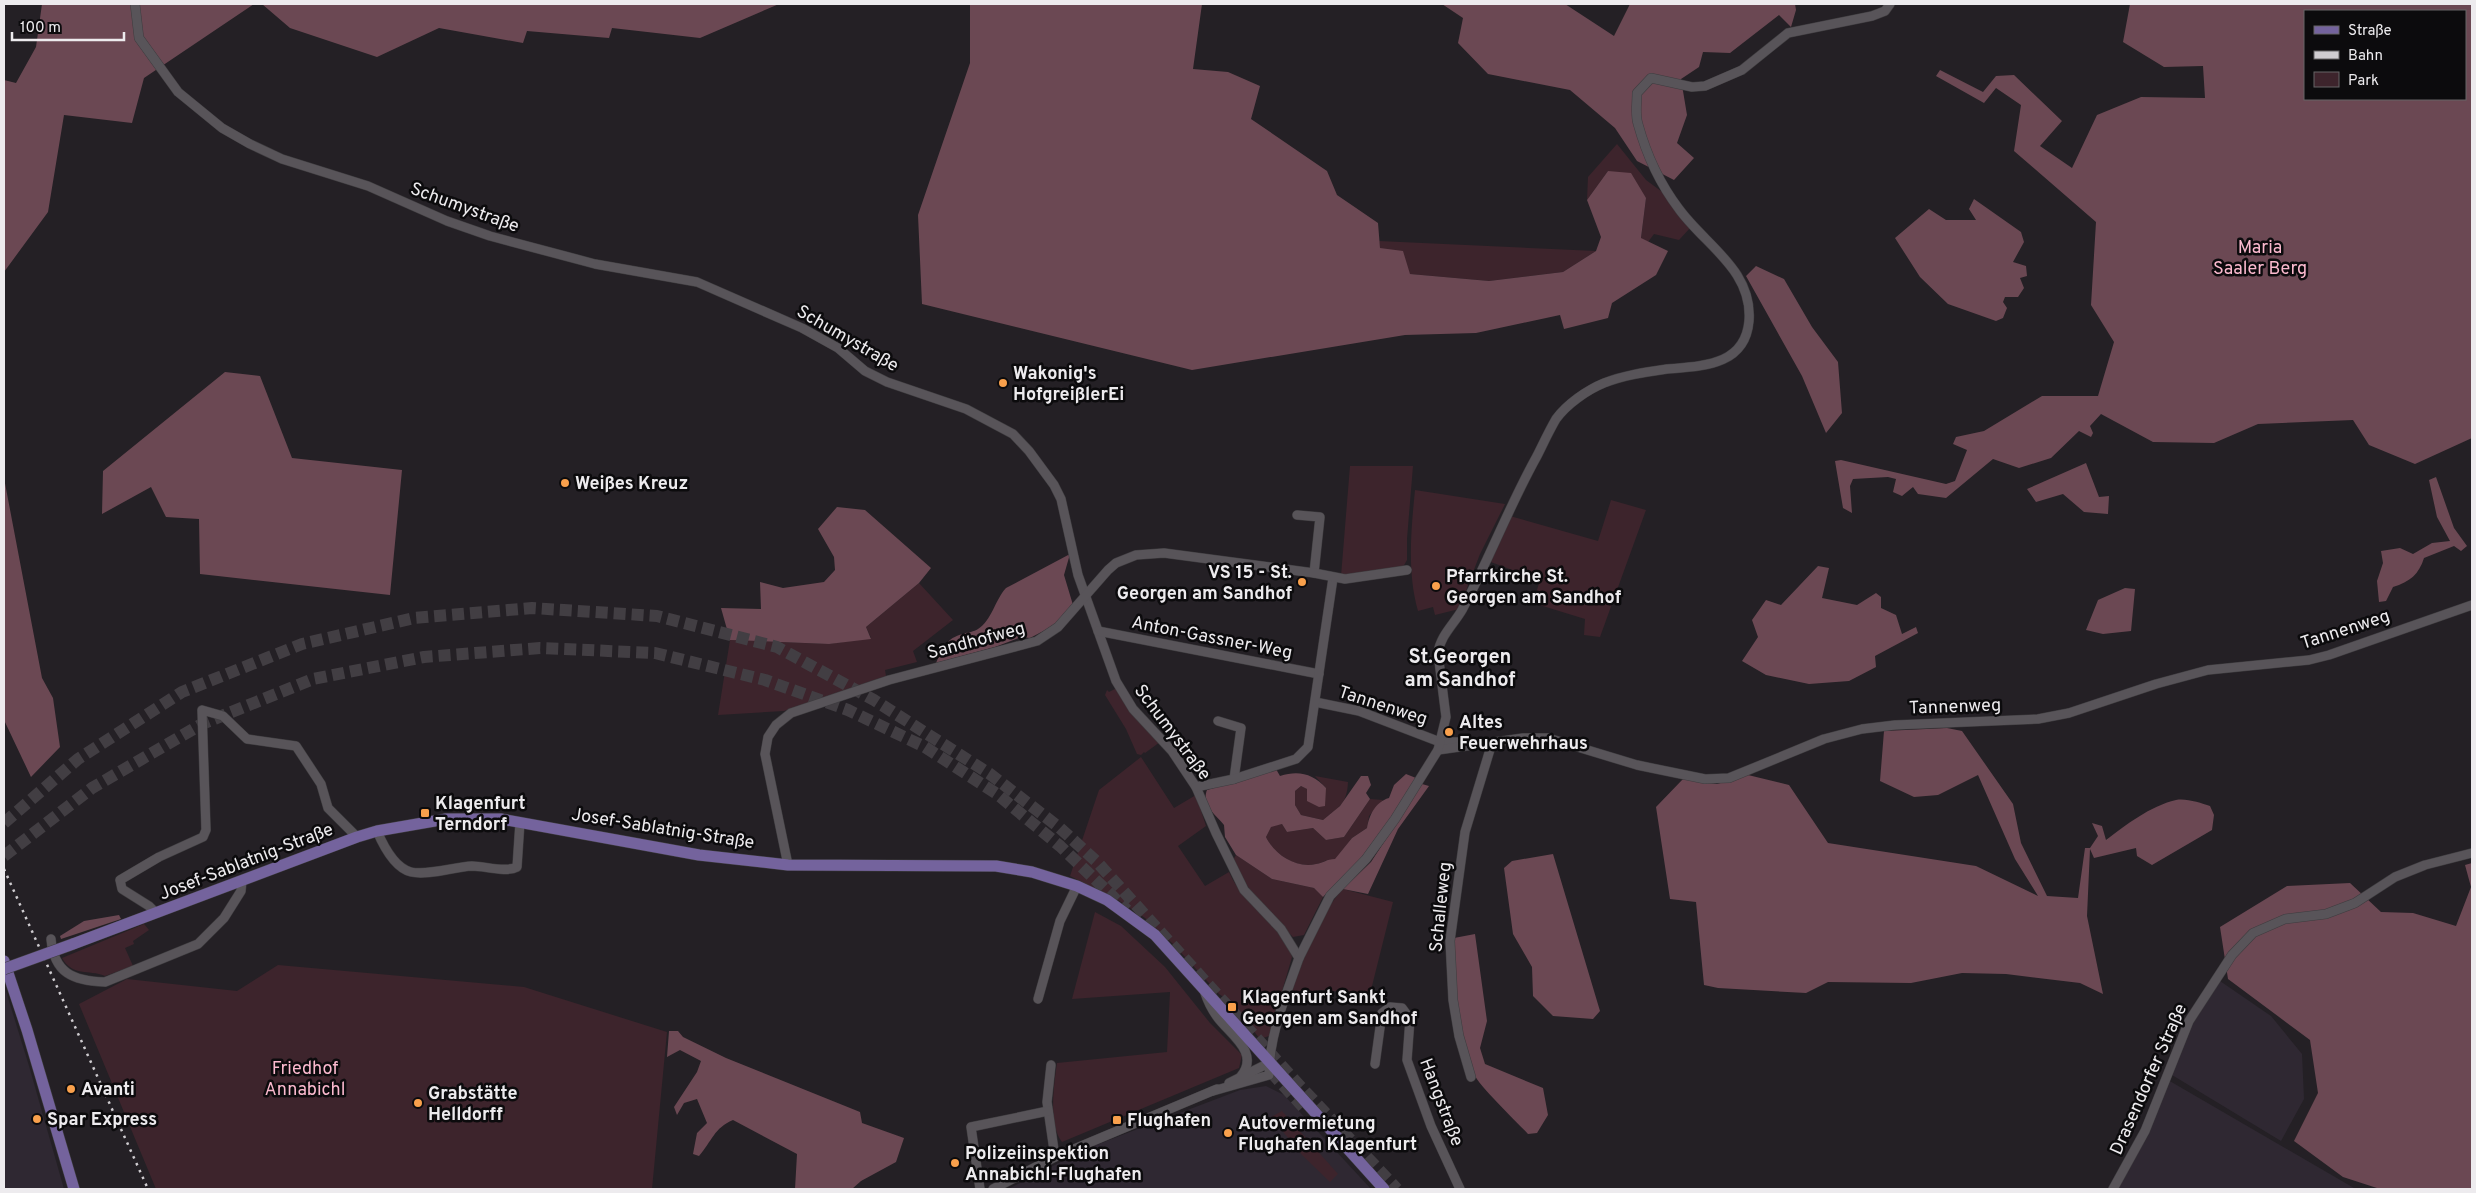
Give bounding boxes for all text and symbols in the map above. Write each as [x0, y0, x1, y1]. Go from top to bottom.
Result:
scale bar [12, 10, 125, 42]
legend [2304, 10, 2466, 100]
text: 100 m [20, 19, 61, 38]
text: Straße [2348, 22, 2392, 41]
text: Bahn [2348, 47, 2383, 66]
text: Park [2348, 72, 2379, 91]
street label: Schumystraße [407, 178, 522, 239]
park label: Maria Saaler Berg [2213, 237, 2307, 281]
street label: Schumystraße [792, 301, 902, 378]
place label: Wakonig's HofgreißlerEi [1013, 363, 1124, 407]
marker: Wakonig's HofgreißlerEi [997, 377, 1009, 389]
place label: Weißes Kreuz [575, 473, 688, 496]
marker: Weißes Kreuz [559, 477, 571, 489]
place label: VS 15 - St. Georgen am Sandhof [1117, 562, 1292, 606]
place label: Pfarrkirche St. Georgen am Sandhof [1446, 566, 1622, 610]
marker: VS 15 - St. Georgen am Sandhof [1296, 576, 1308, 588]
marker: Pfarrkirche St. Georgen am Sandhof [1430, 580, 1442, 592]
street label: Tannenweg [2298, 605, 2393, 656]
street label: Anton-Gassner-Weg [1129, 612, 1294, 665]
street label: Sandhofweg [925, 617, 1028, 666]
district label: St.Georgen am Sandhof [1404, 645, 1516, 694]
street label: Schumystraße [1128, 680, 1215, 785]
street label: Tannenweg [1335, 681, 1430, 732]
street label: Tannenweg [1908, 694, 2002, 721]
place label: Altes Feuerwehrhaus [1459, 712, 1588, 756]
marker: Altes Feuerwehrhaus [1443, 726, 1455, 738]
place label: Klagenfurt Terndorf [435, 793, 526, 837]
street label: Josef-Sablatnig-Straße [570, 804, 756, 855]
marker: Klagenfurt Terndorf [419, 807, 431, 819]
street label: Josef-Sablatnig-Straße [156, 819, 337, 906]
street label: Schalleweg [1425, 861, 1458, 954]
place label: Klagenfurt Sankt Georgen am Sandhof [1242, 987, 1418, 1031]
street label: Drasendorfer Straße [2106, 1000, 2193, 1159]
marker: Klagenfurt Sankt Georgen am Sandhof [1226, 1001, 1238, 1013]
street label: Hangstraße [1413, 1055, 1468, 1150]
park label: Friedhof Annabichl [265, 1058, 345, 1102]
place label: Avanti [81, 1079, 135, 1102]
marker: Avanti [65, 1083, 77, 1095]
place label: Grabstätte Helldorff [428, 1083, 518, 1127]
marker: Grabstätte Helldorff [412, 1097, 424, 1109]
place label: Spar Express [47, 1109, 157, 1132]
place label: Flughafen [1127, 1110, 1211, 1133]
marker: Spar Express [31, 1113, 43, 1125]
place label: Autovermietung Flughafen Klagenfurt [1238, 1113, 1417, 1157]
marker: Flughafen [1111, 1114, 1123, 1126]
marker: Autovermietung Flughafen Klagenfurt [1222, 1127, 1234, 1139]
place label: Polizeiinspektion Annabichl-Flughafen [965, 1143, 1142, 1187]
marker: Polizeiinspektion Annabichl-Flughafen [949, 1157, 961, 1169]

